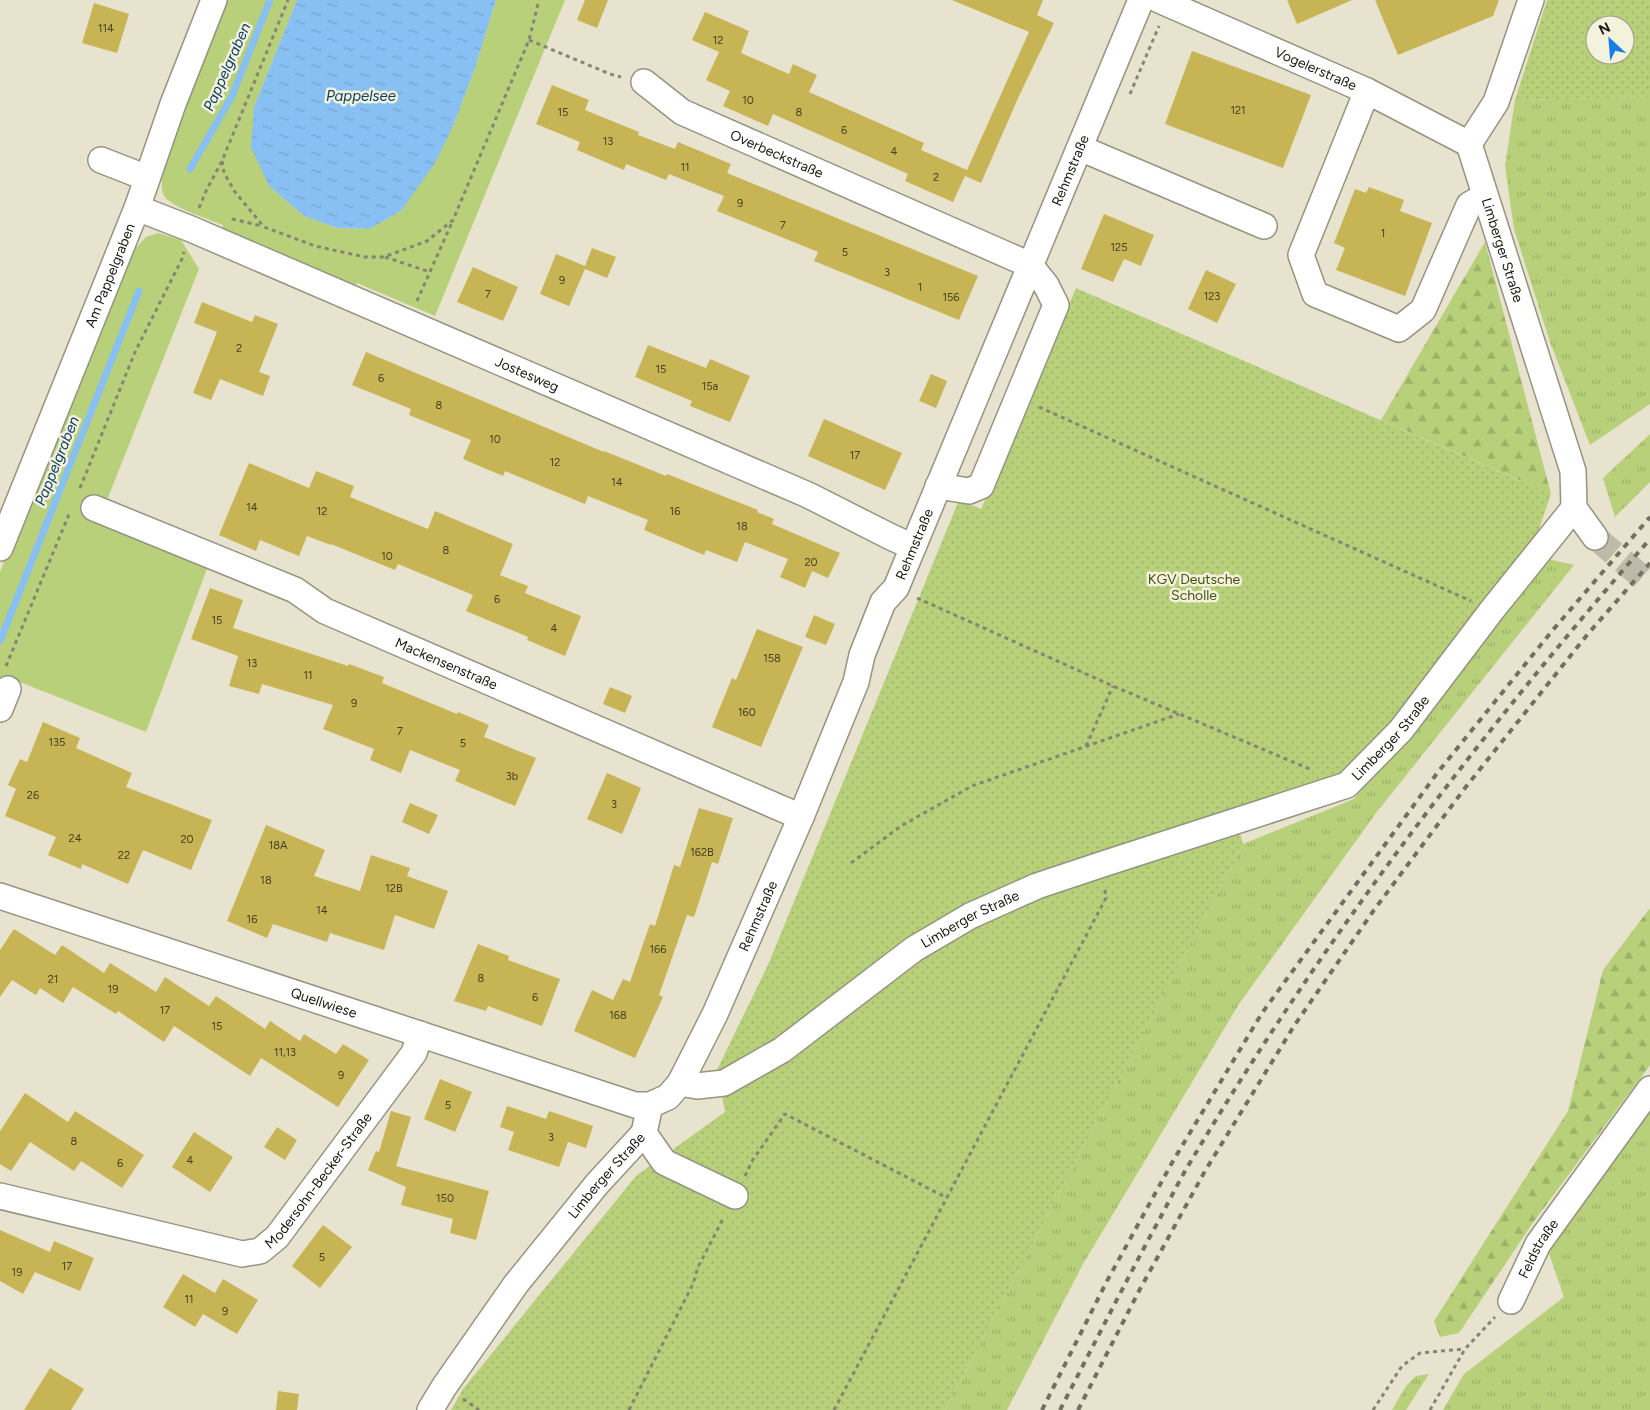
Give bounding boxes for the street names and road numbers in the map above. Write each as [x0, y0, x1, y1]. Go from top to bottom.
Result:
street label: Vogelerstraße [1272, 44, 1359, 95]
street label: Overbeckstraße [727, 126, 826, 182]
street label: Rehmstraße [1048, 132, 1093, 209]
street label: Limberger Straße [1478, 196, 1527, 305]
street label: Am Pappelgraben [82, 221, 139, 330]
street label: Jostesweg [492, 353, 562, 396]
street label: Rehmstraße [892, 506, 937, 582]
street label: Mackensenstraße [392, 634, 500, 694]
street label: Limberger Straße [1348, 692, 1433, 784]
street label: Rehmstraße [735, 878, 781, 954]
street label: Limberger Straße [918, 887, 1022, 952]
street label: Quellwiese [288, 984, 359, 1022]
street label: Modersohn-Becker-Straße [261, 1109, 376, 1253]
street label: Limberger Straße [565, 1129, 649, 1222]
street label: Feldstraße [1515, 1216, 1562, 1281]

